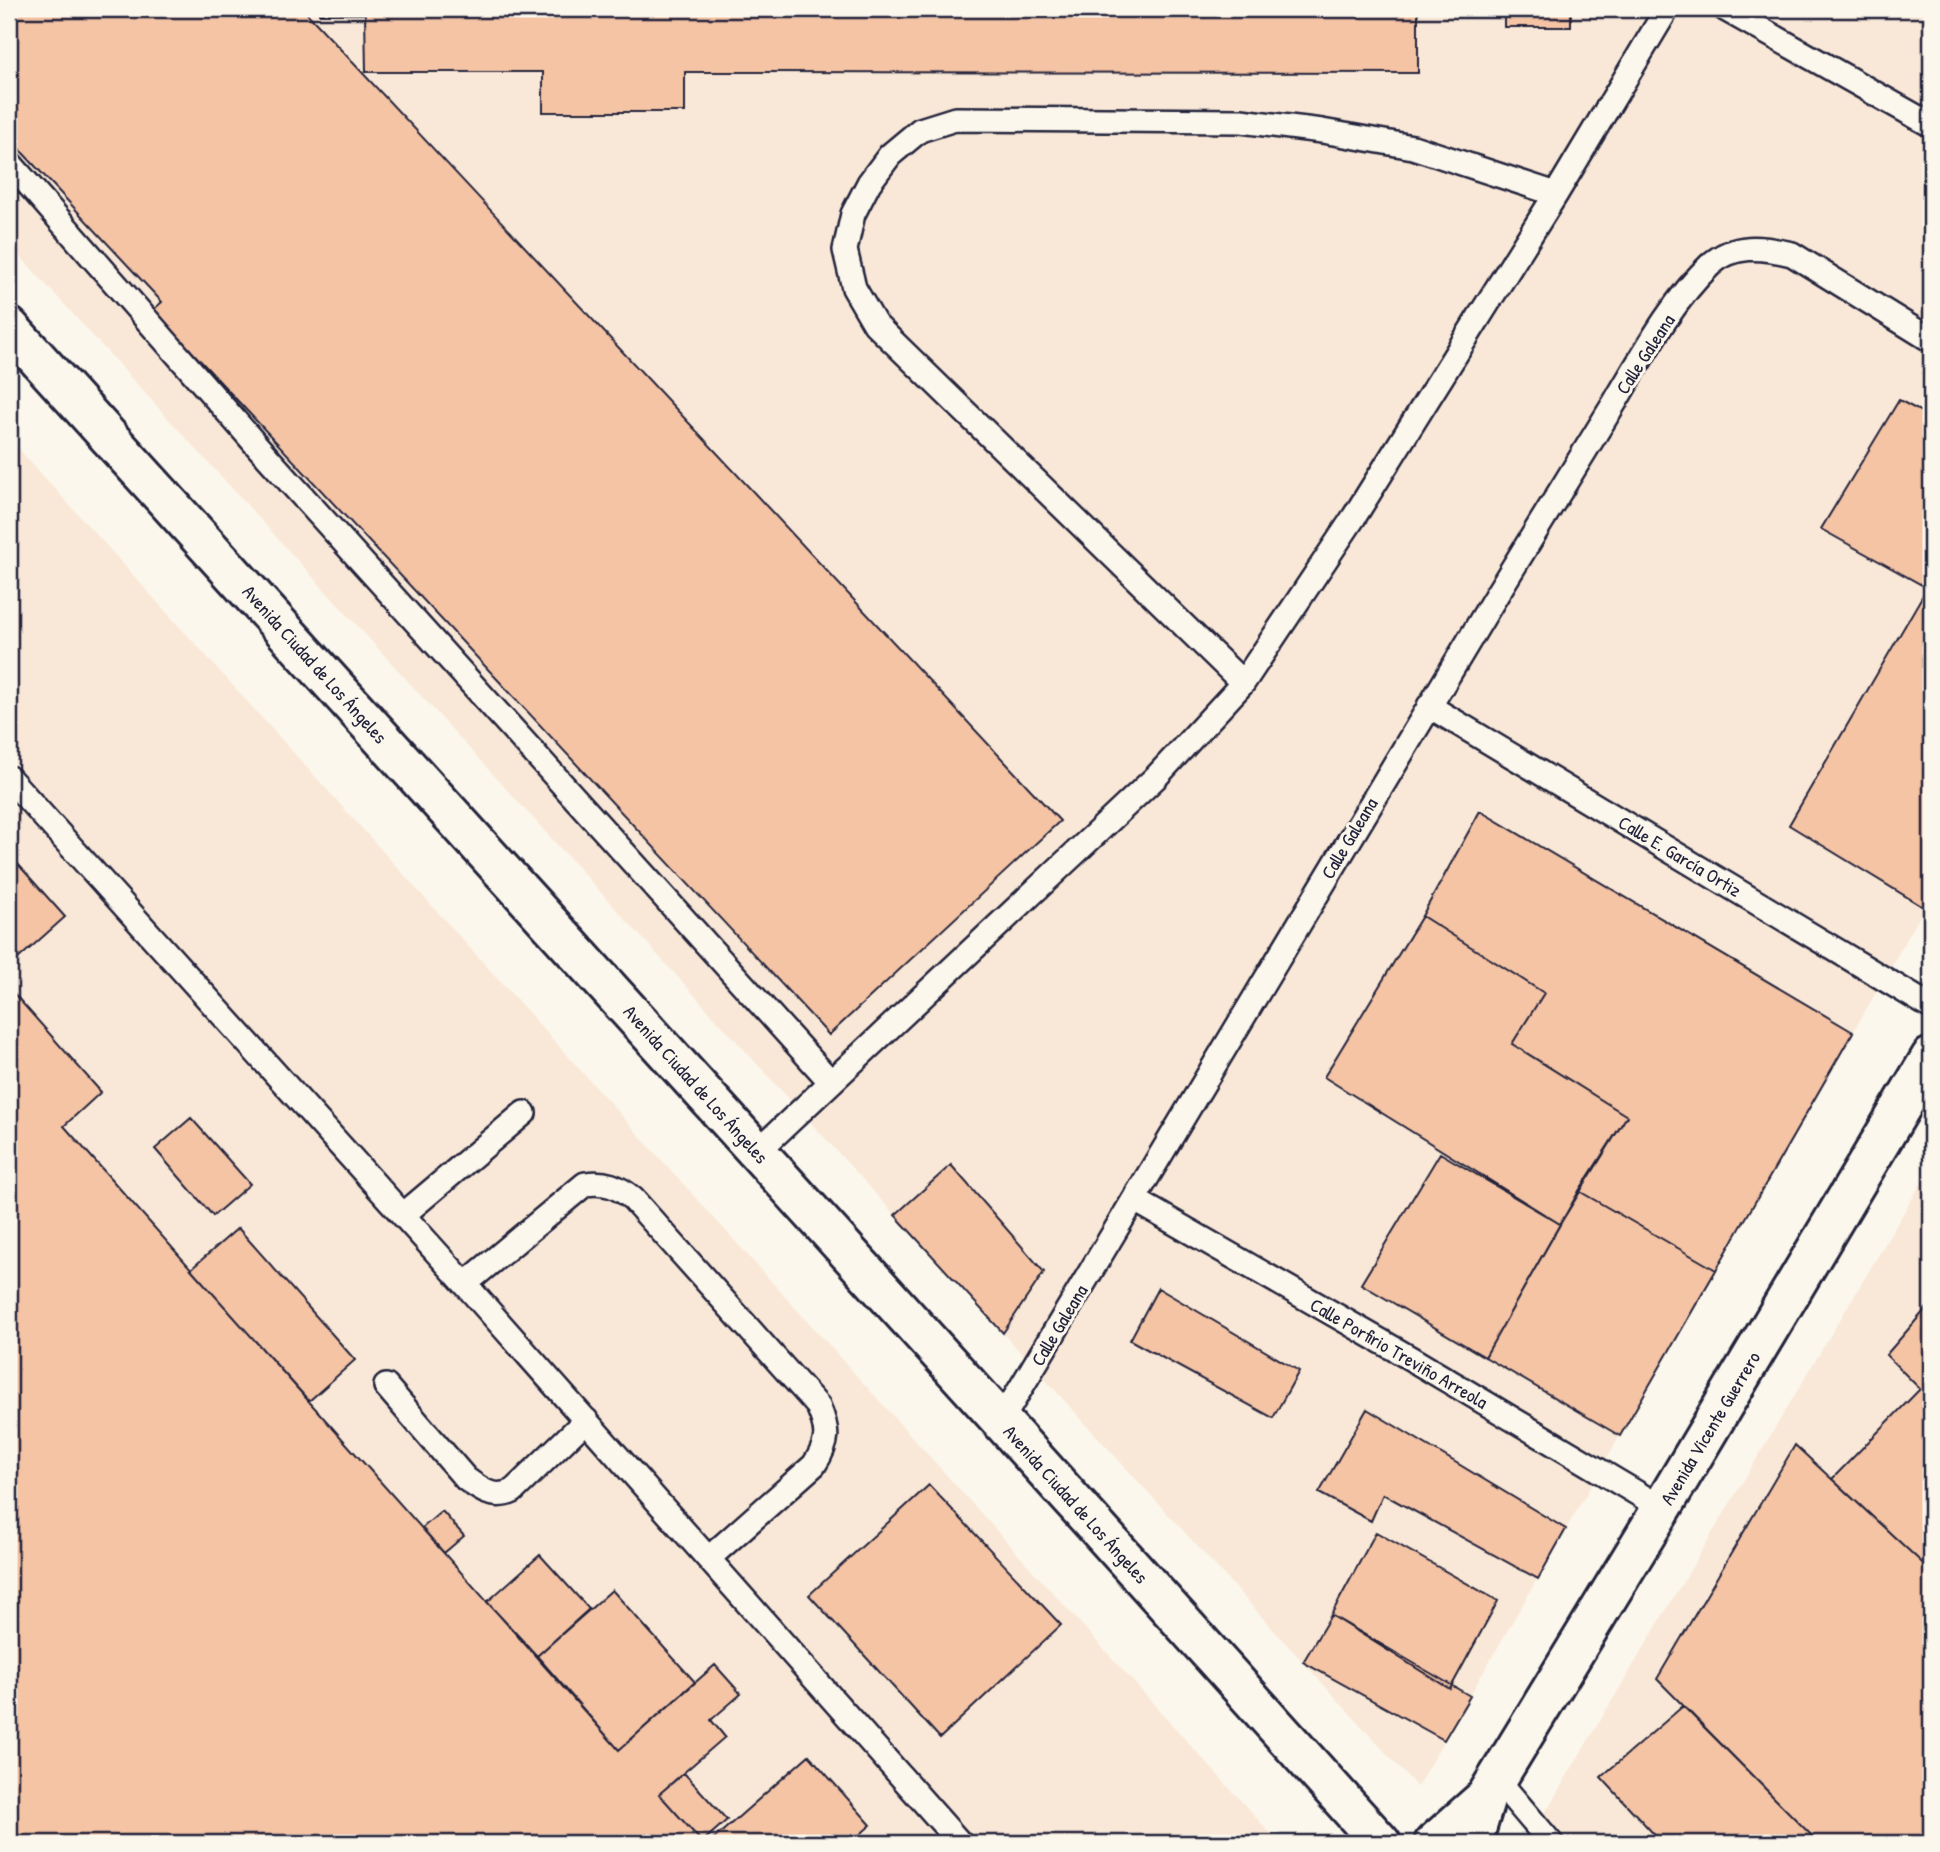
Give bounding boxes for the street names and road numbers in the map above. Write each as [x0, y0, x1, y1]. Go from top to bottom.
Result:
street label: Calle Galeana [1609, 308, 1681, 399]
street label: Avenida Ciudad de Los Ángeles [237, 579, 393, 749]
street label: Calle Galeana [1315, 792, 1384, 884]
street label: Calle E. García Ortiz [1614, 809, 1746, 903]
street label: Avenida Ciudad de Los Ángeles [618, 999, 774, 1169]
street label: Calle Galeana [1025, 1279, 1094, 1371]
street label: Calle Porfirio Treviño Arreola [1305, 1291, 1493, 1415]
street label: Avenida Vicente Guerrero [1654, 1346, 1766, 1510]
street label: Avenida Ciudad de Los Ángeles [998, 1419, 1154, 1589]

